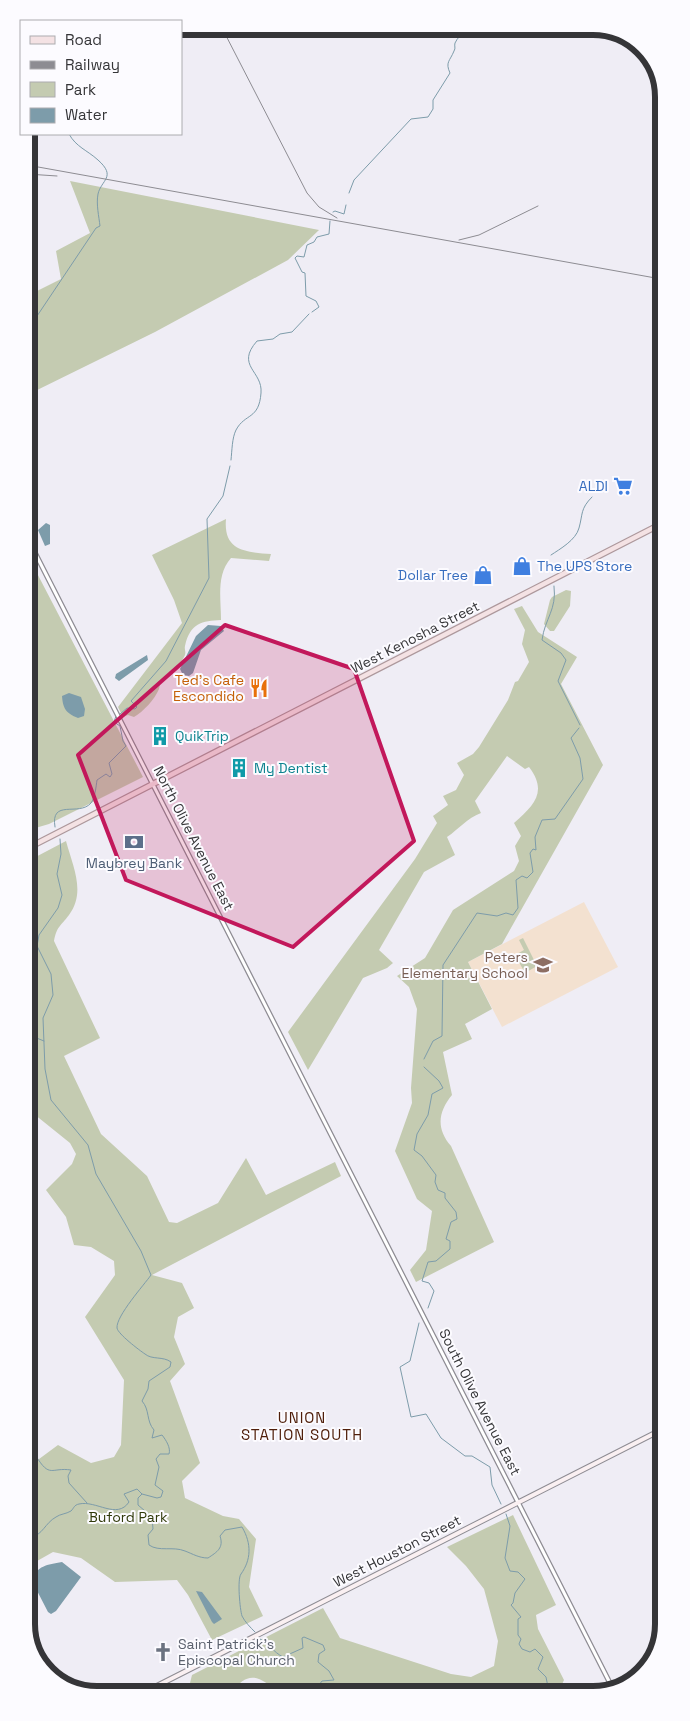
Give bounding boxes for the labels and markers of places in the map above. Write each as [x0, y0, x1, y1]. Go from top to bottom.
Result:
supermarket icon: ALDI [612, 475, 634, 497]
place label: ALDI [579, 477, 608, 495]
shop icon: The UPS Store [511, 555, 533, 577]
place label: The UPS Store [537, 557, 632, 575]
shop icon: Dollar Tree [472, 564, 494, 586]
place label: Dollar Tree [398, 566, 468, 584]
place label: Ted's Cafe Escondido [173, 671, 244, 705]
restaurant icon: Ted's Cafe Escondido [248, 677, 270, 699]
building icon: QuikTrip [149, 725, 171, 747]
place label: QuikTrip [175, 727, 229, 745]
building icon: My Dentist [228, 757, 250, 779]
place label: My Dentist [254, 759, 328, 777]
bank icon: Maybrey Bank [123, 831, 145, 853]
place label: Maybrey Bank [86, 854, 183, 872]
place label: Peters Elementary School [402, 948, 528, 982]
school or university icon: Peters Elementary School [532, 954, 554, 976]
place label: Saint Patrick's Episcopal Church [178, 1635, 295, 1669]
church icon: Saint Patrick's Episcopal Church [152, 1641, 174, 1663]

